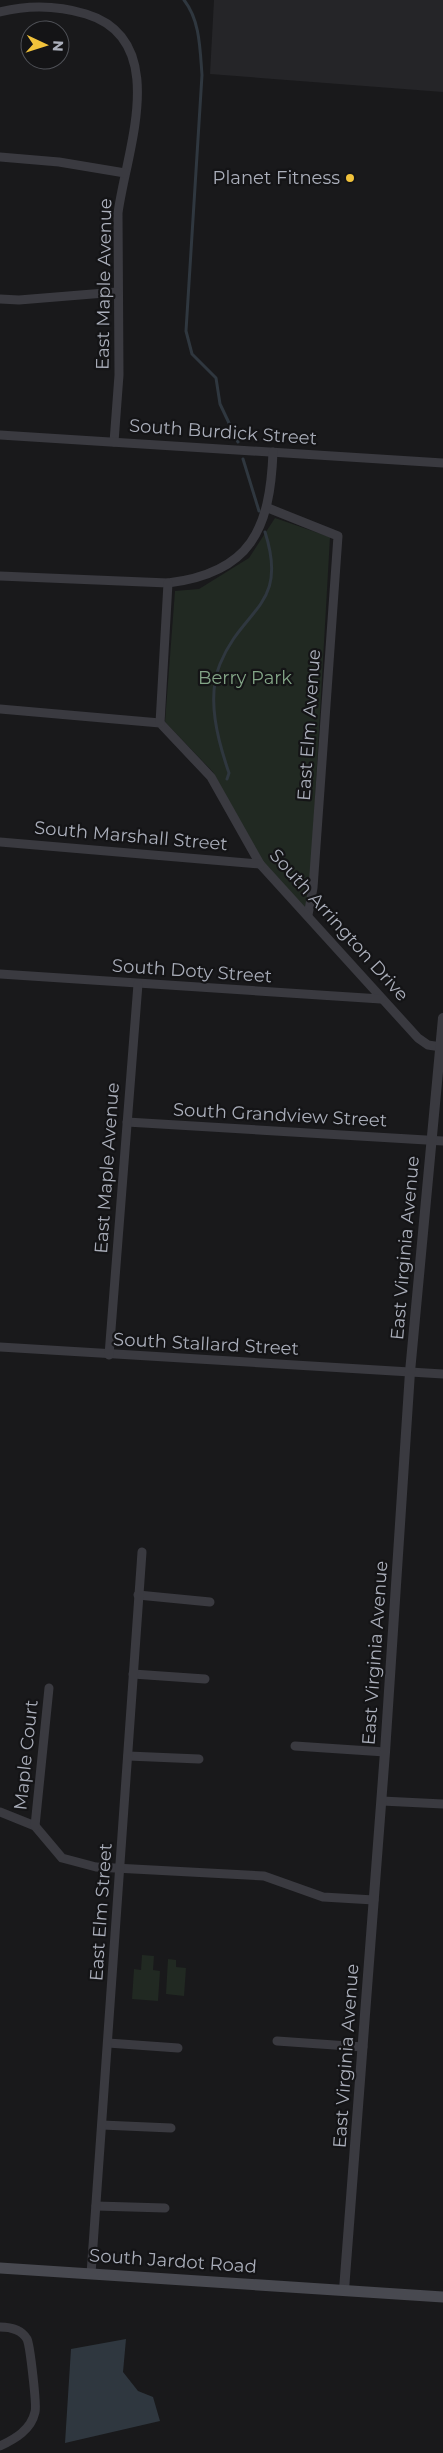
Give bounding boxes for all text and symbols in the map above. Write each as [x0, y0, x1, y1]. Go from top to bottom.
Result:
north arrow [20, 20, 70, 70]
text: N [49, 40, 67, 52]
place label: Planet Fitness [213, 167, 340, 189]
marker: Planet Fitness [344, 172, 356, 184]
street label: East Maple Avenue [92, 198, 116, 370]
street label: South Burdick Street [128, 414, 318, 450]
street label: East Elm Avenue [293, 648, 325, 802]
park label: Berry Park [198, 667, 292, 689]
street label: South Marshall Street [33, 817, 229, 855]
street label: South Arrington Drive [265, 844, 413, 1006]
street label: South Doty Street [111, 954, 273, 988]
street label: East Maple Avenue [90, 1081, 124, 1254]
street label: South Grandview Street [172, 1098, 388, 1132]
street label: East Virginia Avenue [386, 1155, 424, 1341]
street label: South Stallard Street [113, 1328, 299, 1360]
street label: East Virginia Avenue [358, 1560, 392, 1746]
street label: Maple Court [9, 1699, 43, 1811]
street label: East Elm Street [85, 1842, 117, 1982]
street label: East Virginia Avenue [329, 1963, 363, 2149]
street label: South Jardot Road [89, 2244, 257, 2278]

